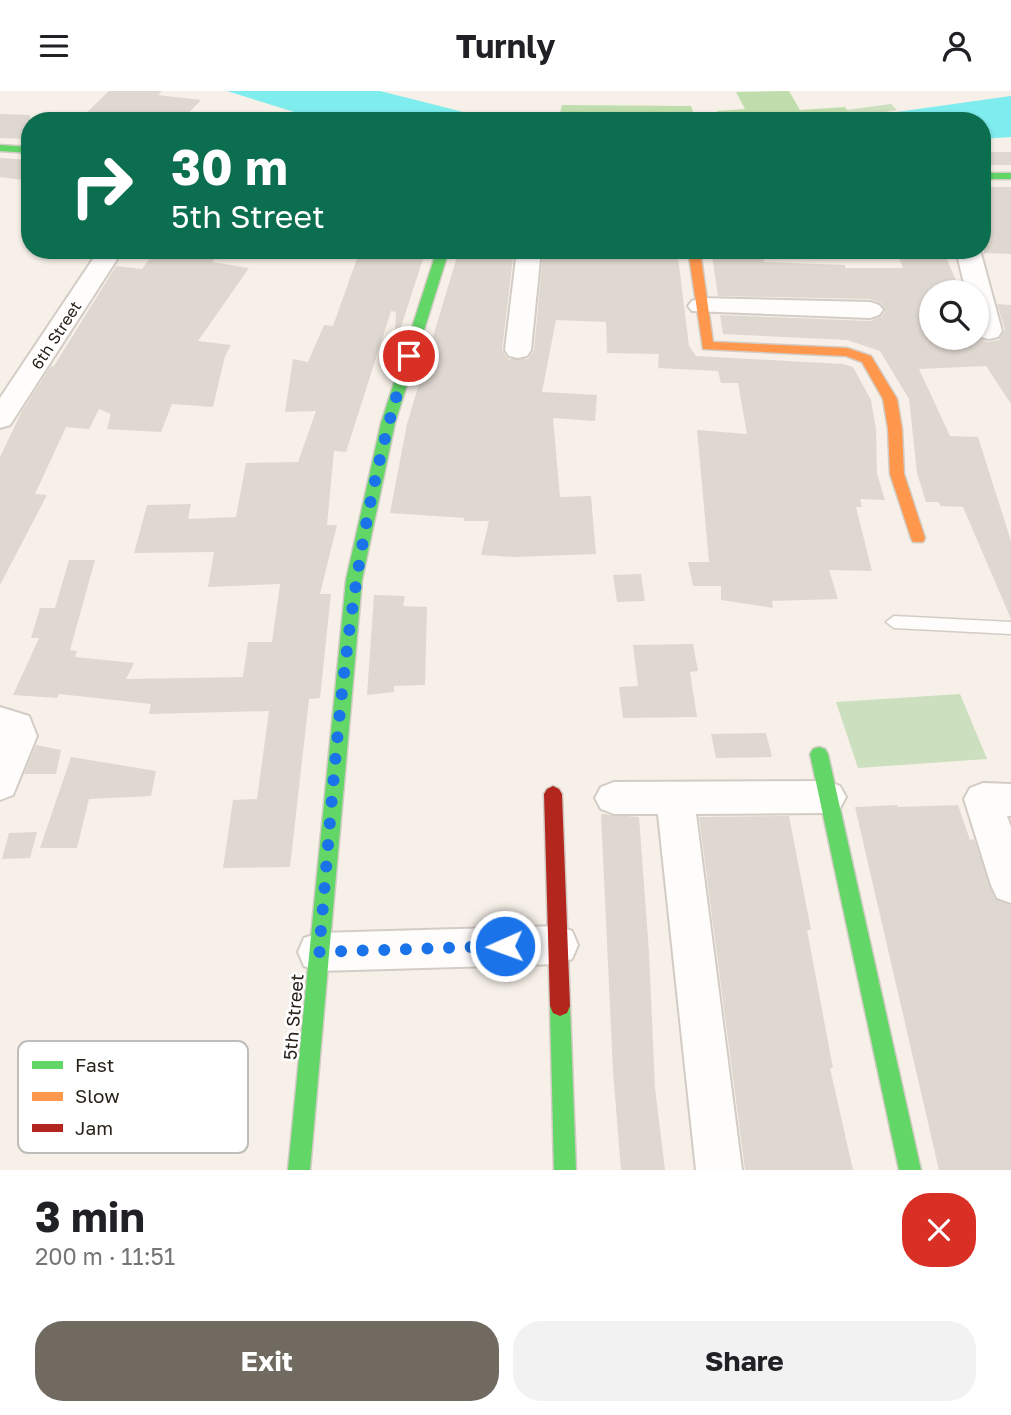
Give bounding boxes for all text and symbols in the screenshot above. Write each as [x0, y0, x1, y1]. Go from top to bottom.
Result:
icon: menu [35, 27, 73, 65]
text: Turnly [456, 27, 555, 65]
icon: person [938, 27, 976, 65]
text: 30 m [171, 137, 288, 196]
icon: right [56, 140, 147, 231]
text: 5th Street [171, 197, 325, 235]
map controls [919, 280, 989, 350]
button: search [919, 280, 989, 350]
street label: 6th Street [27, 297, 85, 373]
pin [379, 326, 439, 386]
icon: arrive [390, 337, 428, 375]
position arrow [468, 909, 542, 983]
street label: 5th Street [278, 973, 308, 1061]
legend [18, 1041, 248, 1153]
text: Fast [75, 1053, 114, 1076]
text: Slow [75, 1084, 120, 1107]
text: Jam [75, 1116, 113, 1139]
text: 3 min [35, 1191, 145, 1241]
button: close [902, 1193, 976, 1267]
text: 200 m · 11:51 [35, 1242, 175, 1270]
button: Exit [35, 1321, 499, 1401]
button: Share [513, 1321, 976, 1401]

